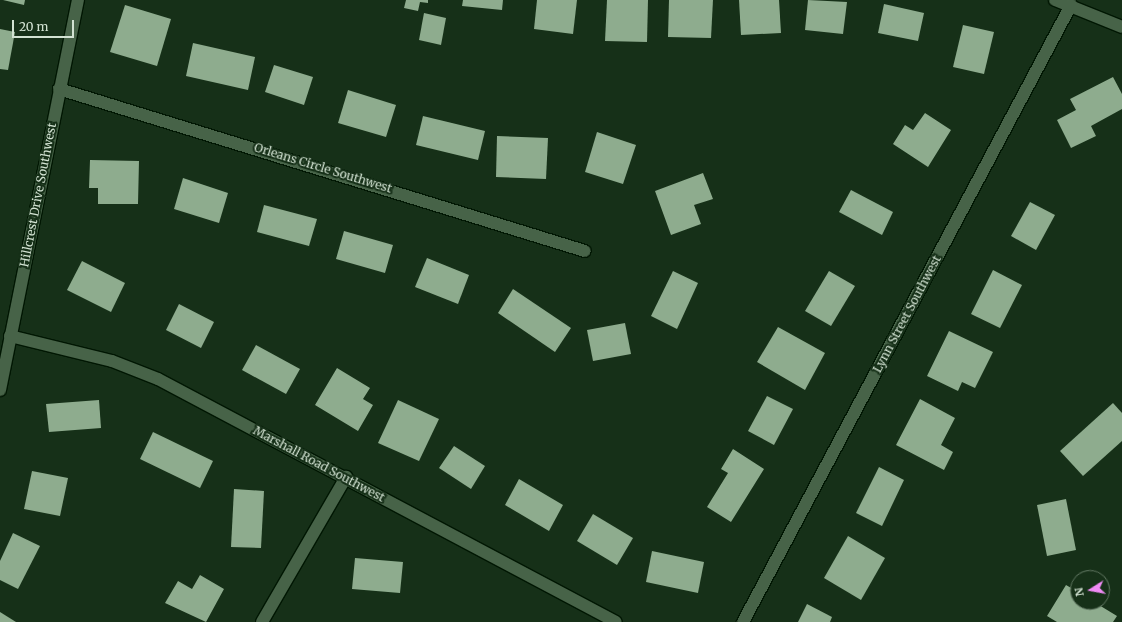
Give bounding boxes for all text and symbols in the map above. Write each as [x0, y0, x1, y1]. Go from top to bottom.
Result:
scale bar [14, 12, 76, 38]
text: 20 m [19, 19, 48, 34]
street label: Hillcrest Drive Southwest [17, 122, 59, 268]
street label: Orleans Circle Southwest [252, 140, 394, 196]
street label: Lynn Street Southwest [870, 253, 944, 375]
street label: Marshall Road Southwest [251, 423, 387, 505]
north arrow [1070, 570, 1110, 610]
text: N [1072, 586, 1087, 598]

